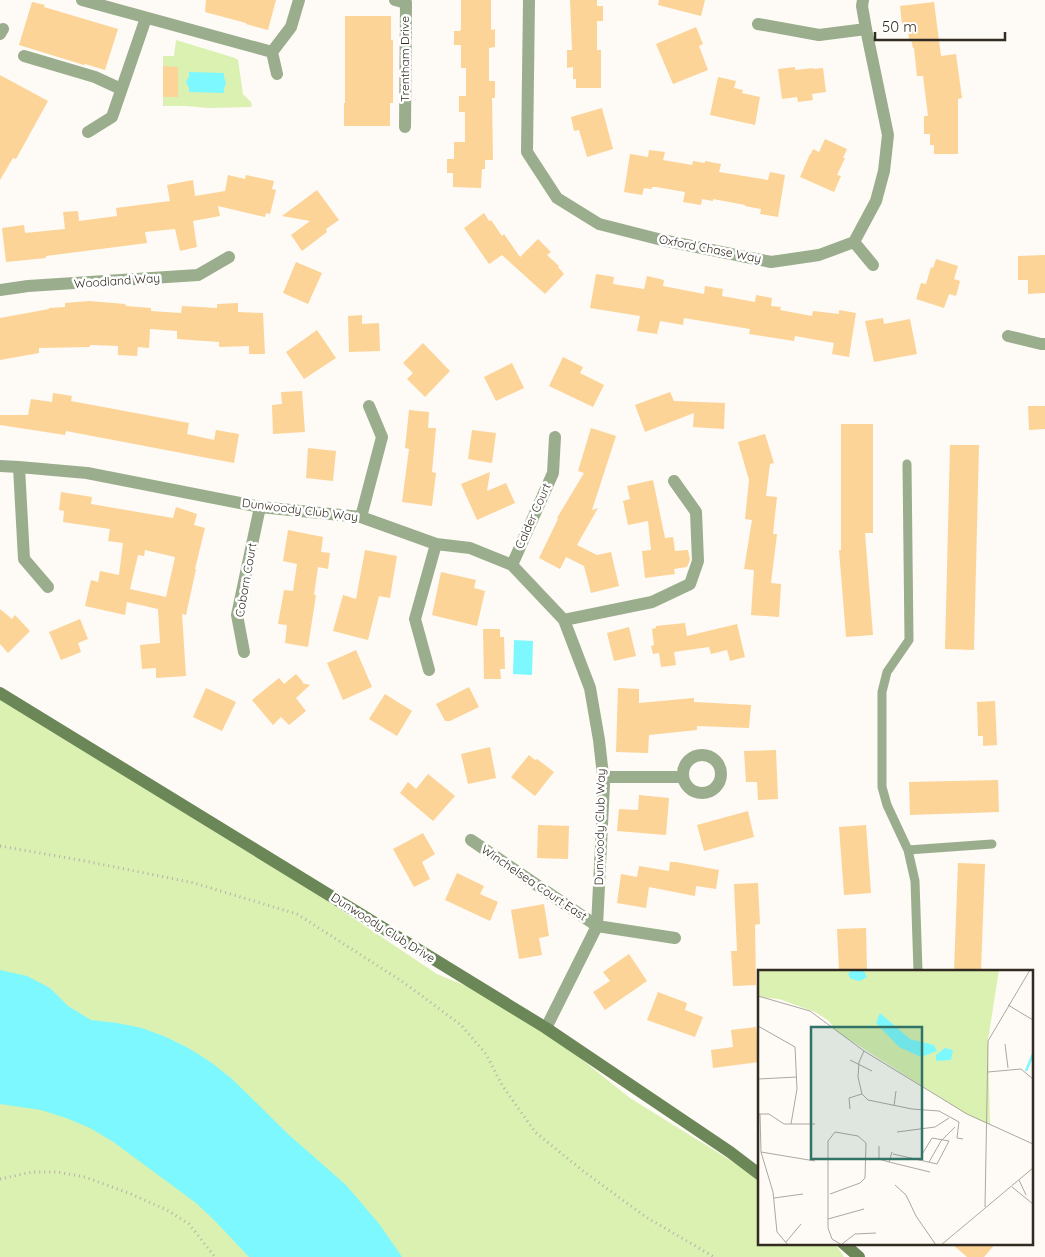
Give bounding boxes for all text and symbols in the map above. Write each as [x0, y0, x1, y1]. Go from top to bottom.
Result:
scale bar [875, 10, 1005, 42]
street label: Trentham Drive [397, 16, 412, 102]
text: 50 m [882, 17, 917, 36]
street label: Oxford Chase Way [658, 231, 763, 266]
street label: Woodland Way [73, 270, 161, 291]
street label: Calder Court [511, 481, 554, 551]
street label: Dunwoody Club Way [241, 495, 359, 524]
street label: Coborn Court [232, 542, 259, 618]
street label: Dunwoody Club Way [591, 768, 608, 885]
street label: Winchelsea Court East [479, 842, 590, 924]
street label: Dunwoody Club Drive [328, 889, 438, 966]
inset map [758, 970, 1032, 1244]

